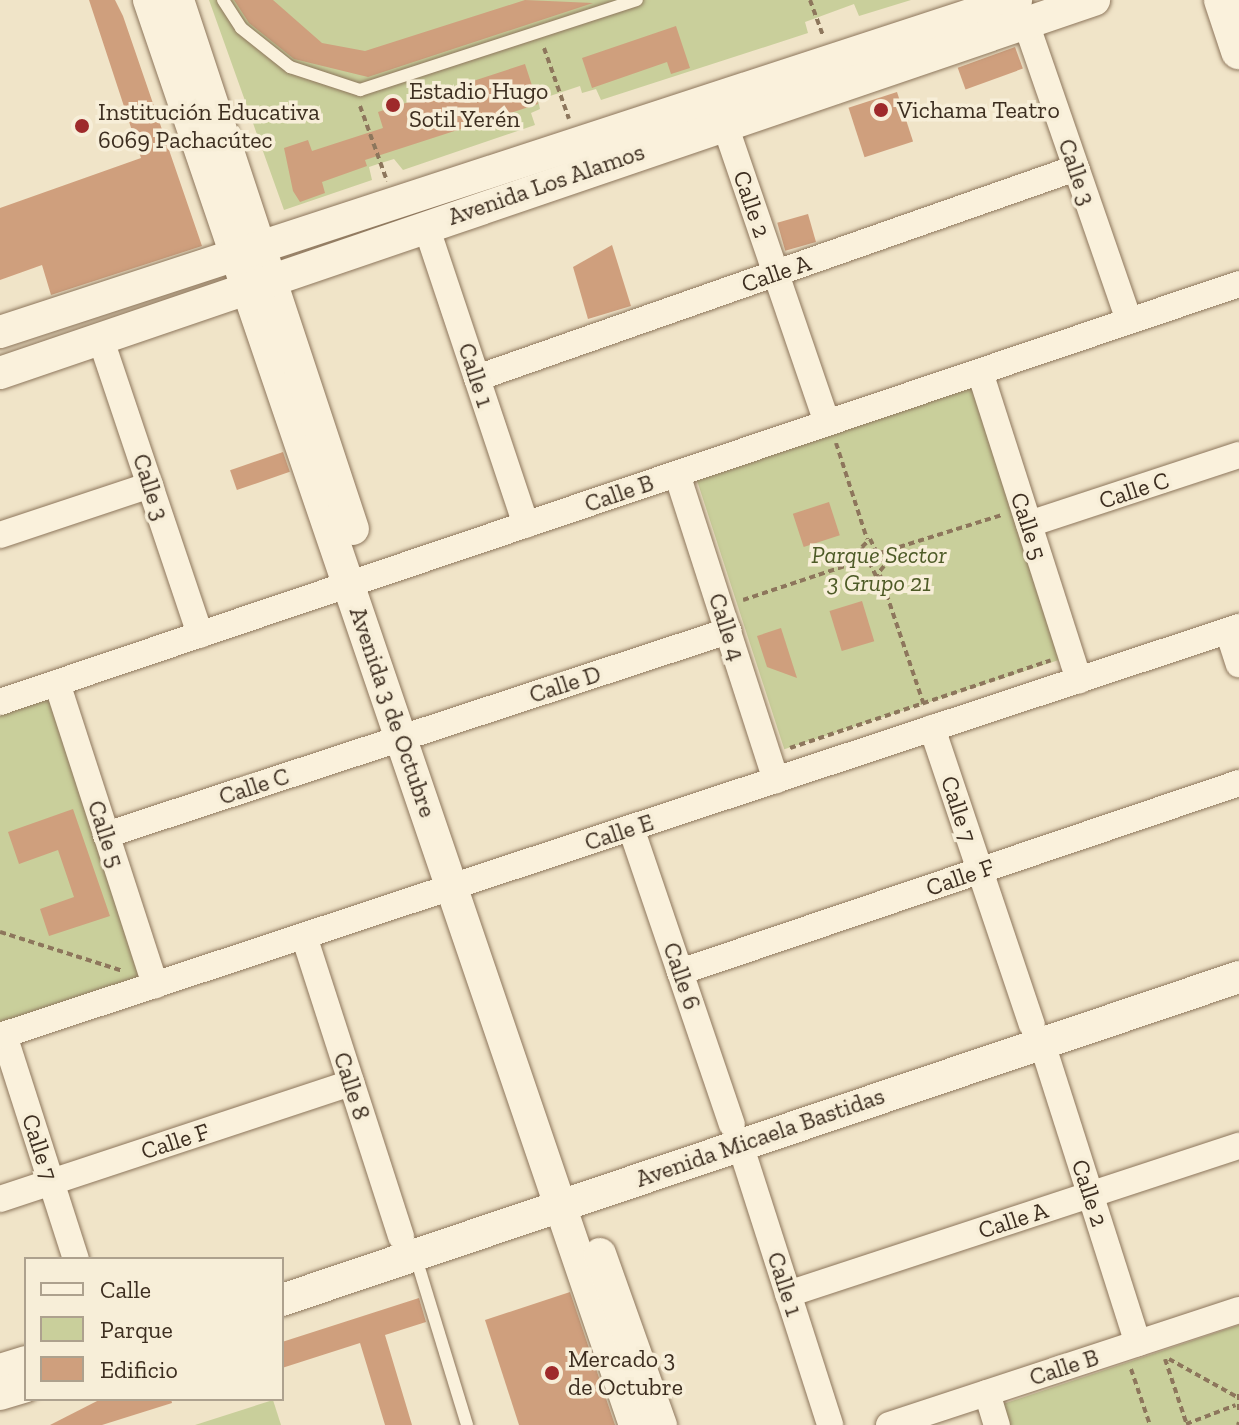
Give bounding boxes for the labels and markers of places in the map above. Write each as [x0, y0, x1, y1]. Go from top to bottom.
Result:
place label: Estadio Hugo Sotil Yerén [409, 77, 548, 133]
marker: Estadio Hugo Sotil Yerén [384, 96, 402, 114]
place label: Vichama Teatro [897, 96, 1060, 124]
place label: Institución Educativa 6069 Pachacútec [98, 98, 320, 154]
marker: Vichama Teatro [872, 101, 890, 119]
marker: Institución Educativa 6069 Pachacútec [73, 117, 91, 135]
place label: Mercado 3 de Octubre [568, 1345, 683, 1401]
marker: Mercado 3 de Octubre [543, 1364, 561, 1382]

